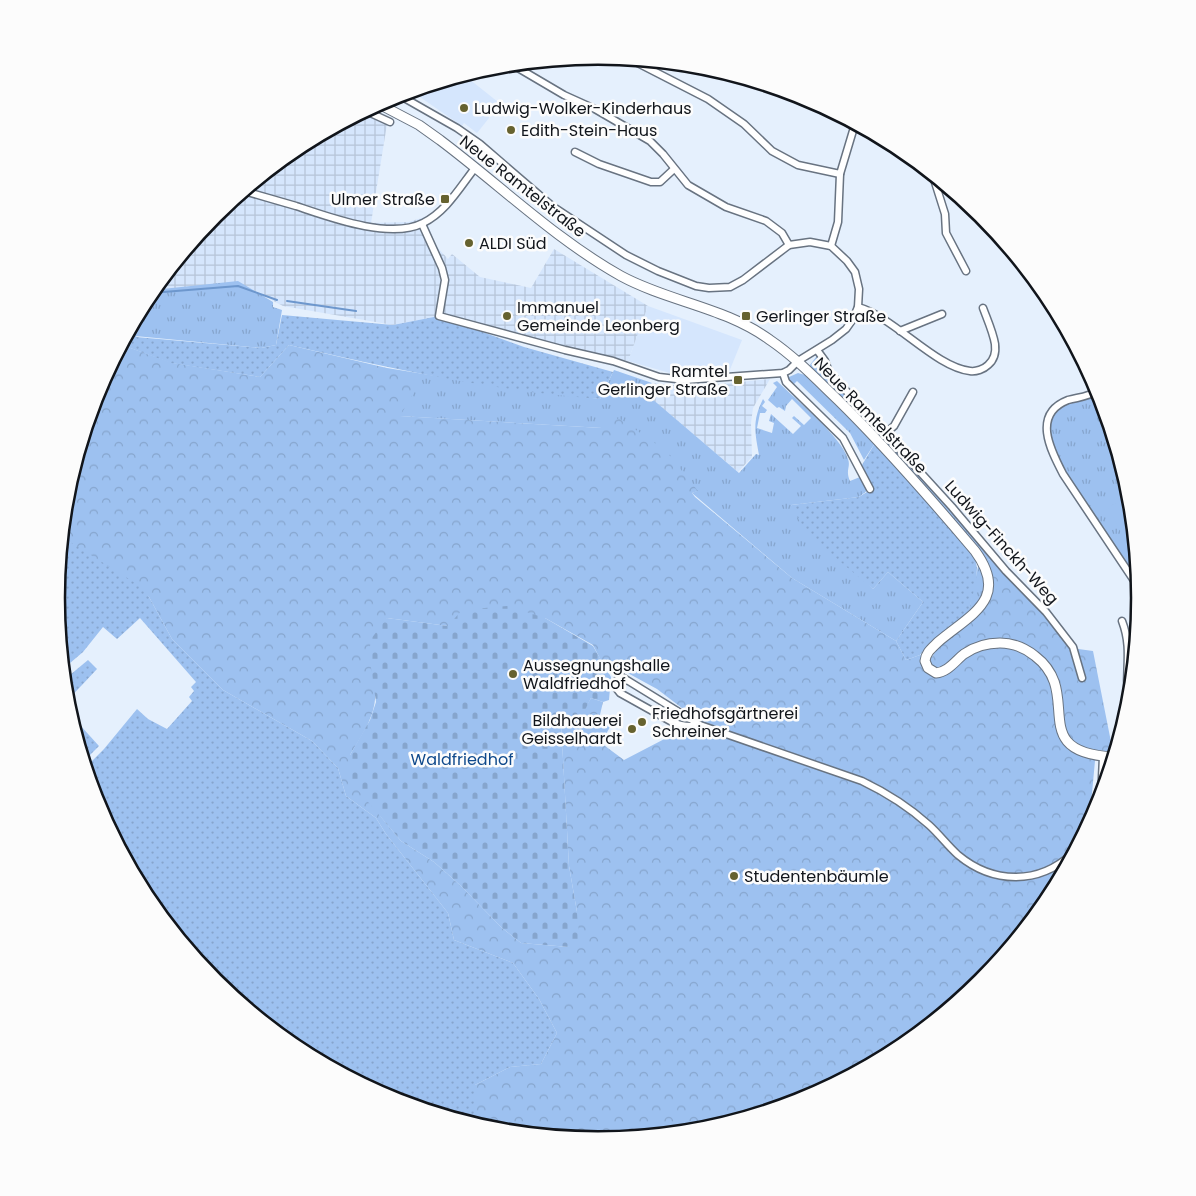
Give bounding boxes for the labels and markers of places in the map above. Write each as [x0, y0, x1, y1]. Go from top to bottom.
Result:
place label: Ludwig-Wolker-Kinderhaus [474, 97, 692, 120]
marker: Ludwig-Wolker-Kinderhaus [458, 102, 470, 114]
place label: Edith-Stein-Haus [521, 119, 657, 142]
marker: Edith-Stein-Haus [505, 124, 517, 136]
place label: Ulmer Straße [331, 188, 435, 211]
marker: Ulmer Straße [439, 193, 451, 205]
place label: ALDI Süd [479, 232, 547, 255]
marker: ALDI Süd [463, 237, 475, 249]
place label: Immanuel Gemeinde Leonberg [517, 296, 680, 337]
place label: Gerlinger Straße [756, 305, 886, 328]
marker: Immanuel Gemeinde Leonberg [501, 310, 513, 322]
marker: Gerlinger Straße [740, 310, 752, 322]
place label: Ramtel Gerlinger Straße [598, 360, 728, 401]
marker: Ramtel Gerlinger Straße [732, 374, 744, 386]
place label: Aussegnungshalle Waldfriedhof [523, 654, 670, 695]
marker: Aussegnungshalle Waldfriedhof [507, 668, 519, 680]
place label: Friedhofsgärtnerei Schreiner [652, 702, 798, 743]
place label: Bildhauerei Geisselhardt [521, 709, 622, 750]
marker: Friedhofsgärtnerei Schreiner [636, 716, 648, 728]
marker: Bildhauerei Geisselhardt [626, 723, 638, 735]
place label: Studentenbäumle [744, 865, 889, 888]
marker: Studentenbäumle [728, 870, 740, 882]

